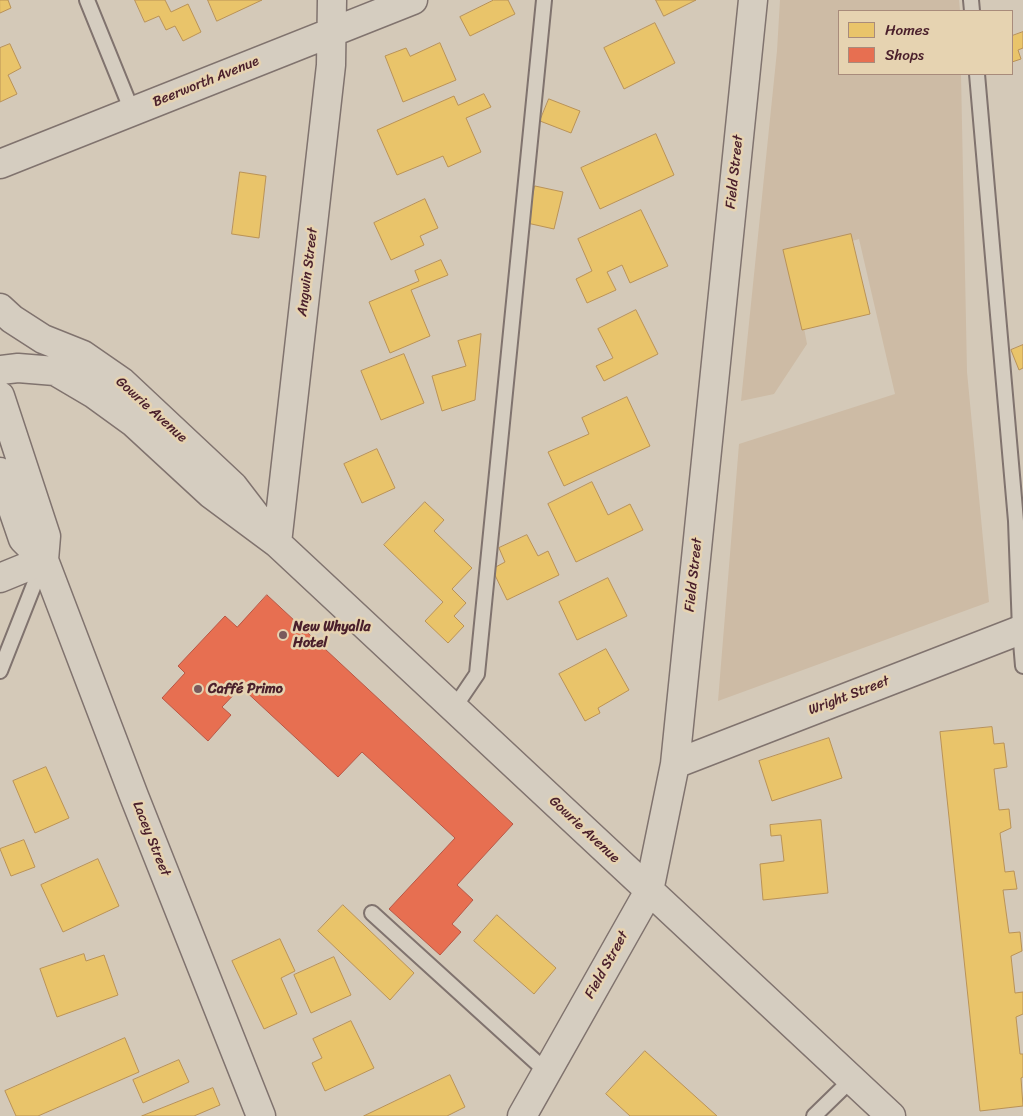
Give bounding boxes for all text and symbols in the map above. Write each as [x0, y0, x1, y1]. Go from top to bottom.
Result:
legend [838, 10, 1013, 75]
text: Homes [885, 17, 929, 43]
text: Shops [885, 42, 924, 68]
street label: Beerworth Avenue [150, 53, 262, 111]
street label: Field Street [723, 134, 747, 210]
street label: Angwin Street [294, 227, 322, 317]
street label: Gowrie Avenue [112, 374, 190, 446]
street label: Field Street [682, 537, 706, 613]
place label: New Whyalla Hotel [293, 619, 371, 652]
marker: New Whyalla Hotel [277, 629, 289, 641]
street label: Wright Street [806, 673, 892, 719]
place label: Caffé Primo [208, 681, 283, 697]
marker: Caffé Primo [192, 683, 204, 695]
street label: Gowrie Avenue [545, 793, 623, 867]
street label: Lacey Street [128, 799, 174, 879]
street label: Field Street [582, 928, 632, 1002]

